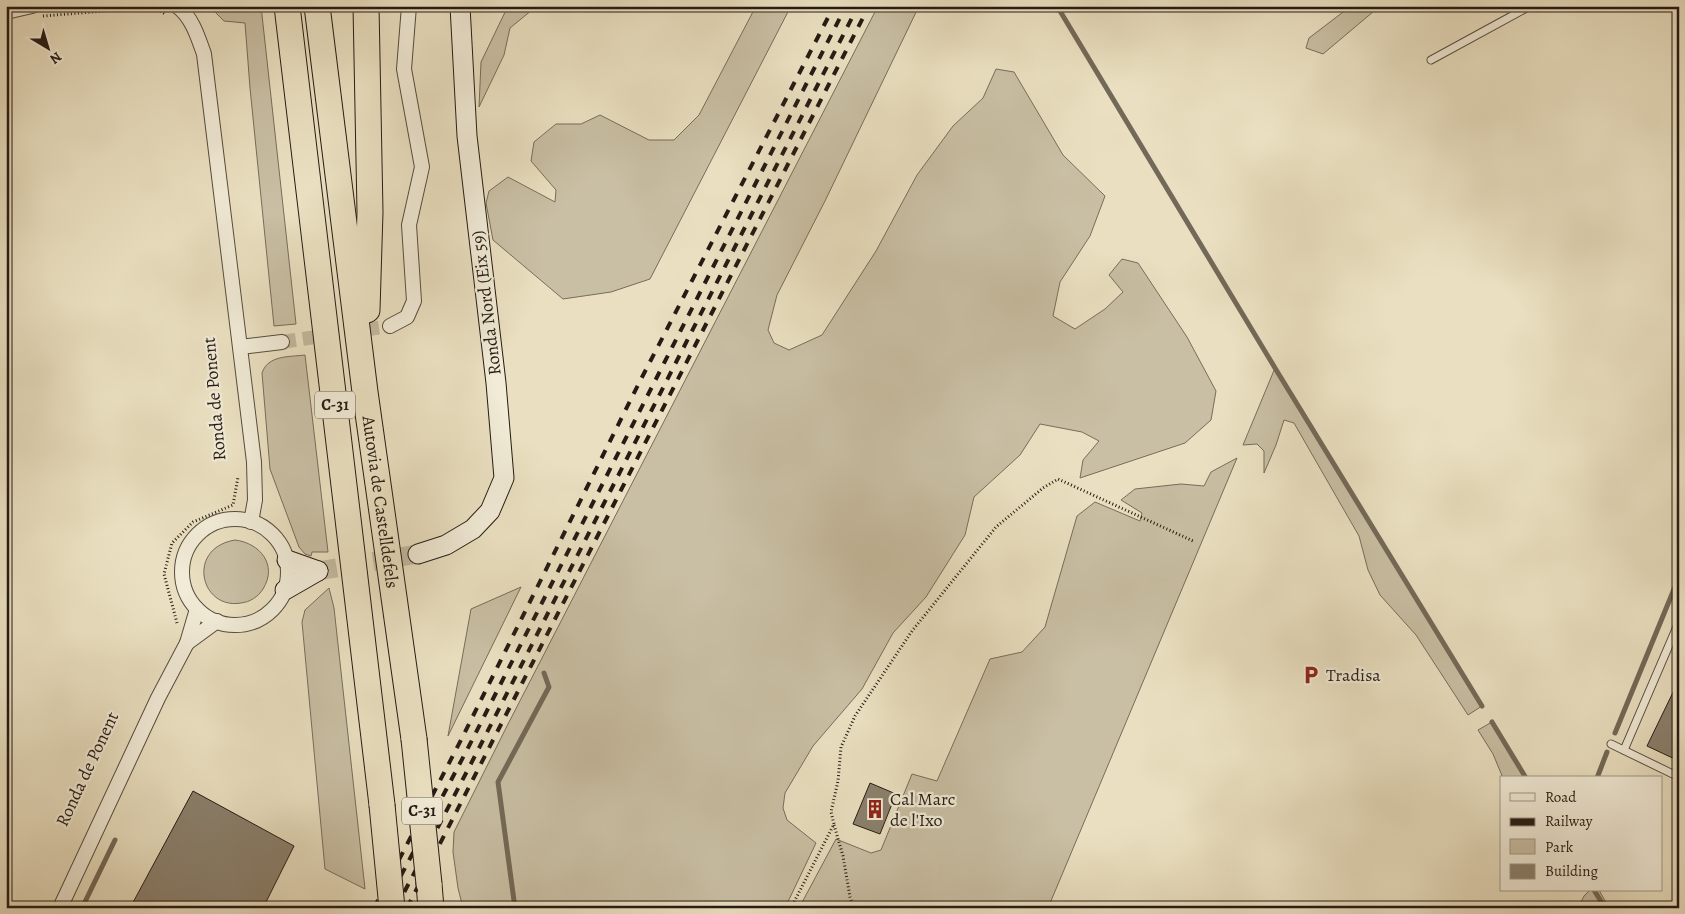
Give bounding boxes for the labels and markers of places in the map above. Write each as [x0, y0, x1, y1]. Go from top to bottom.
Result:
place label: Tradisa [1326, 663, 1381, 687]
parking icon: Tradisa [1300, 664, 1322, 686]
place label: Cal Marc de l'Ixo [890, 787, 955, 832]
building icon: Cal Marc de l'Ixo [864, 798, 886, 820]

